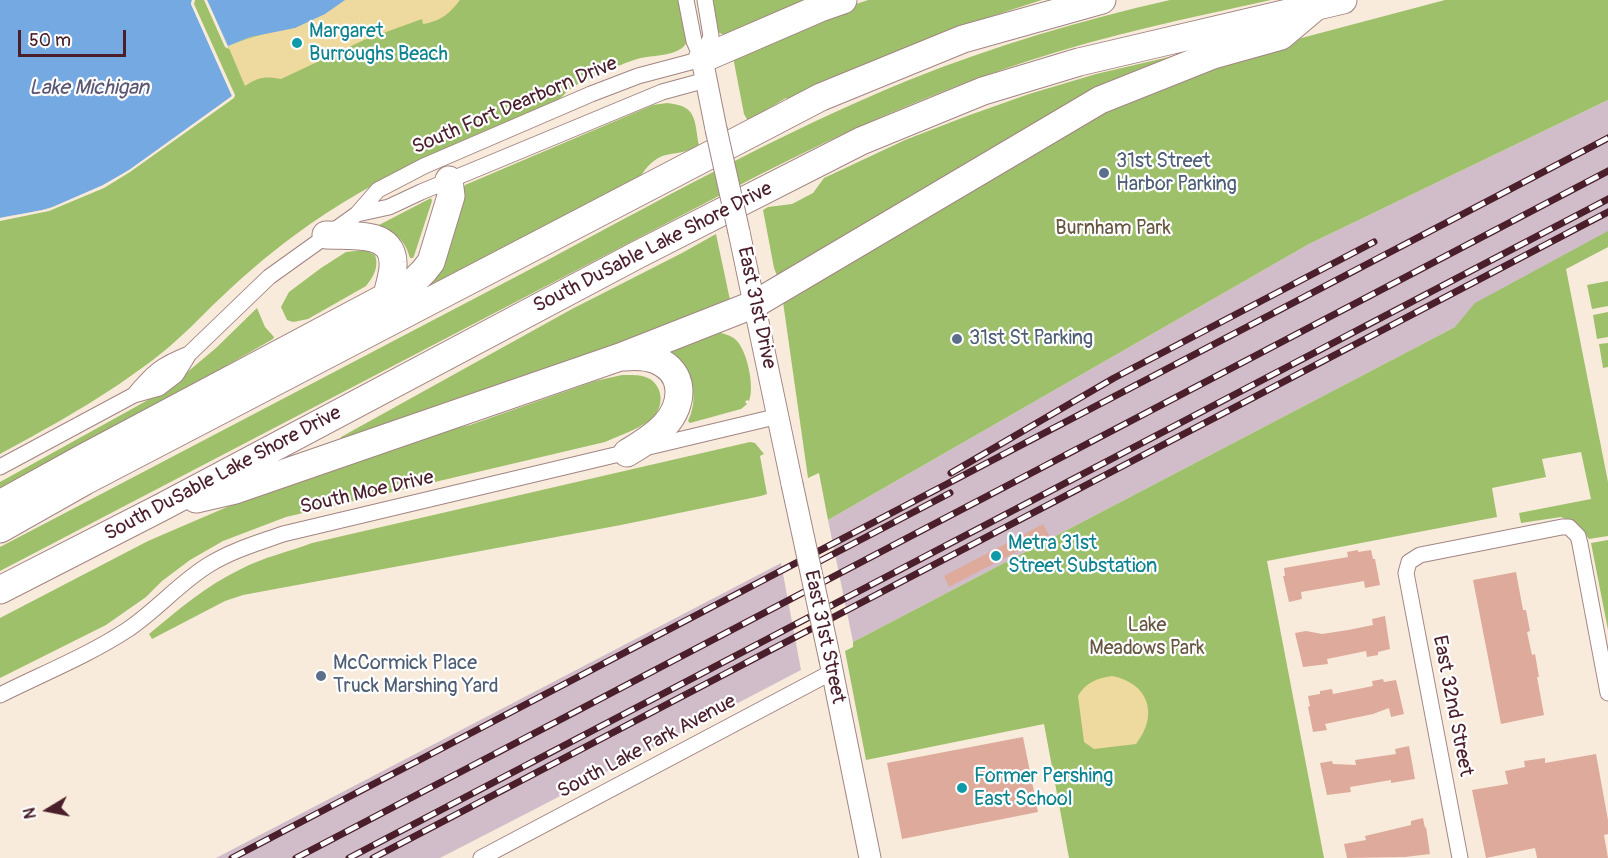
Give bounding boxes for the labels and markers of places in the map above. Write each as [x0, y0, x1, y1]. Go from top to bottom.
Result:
place label: Margaret Burroughs Beach [309, 20, 448, 67]
marker: Margaret Burroughs Beach [290, 36, 304, 50]
place label: 31st Street Harbor Parking [1116, 150, 1237, 197]
marker: 31st Street Harbor Parking [1097, 166, 1111, 180]
place label: 31st St Parking [969, 327, 1093, 351]
marker: 31st St Parking [950, 332, 964, 346]
place label: Metra 31st Street Substation [1008, 532, 1157, 579]
marker: Metra 31st Street Substation [989, 549, 1003, 563]
place label: McCormick Place Truck Marshing Yard [333, 652, 499, 699]
marker: McCormick Place Truck Marshing Yard [314, 669, 328, 683]
place label: Former Pershing East School [974, 765, 1113, 812]
marker: Former Pershing East School [955, 781, 969, 795]

